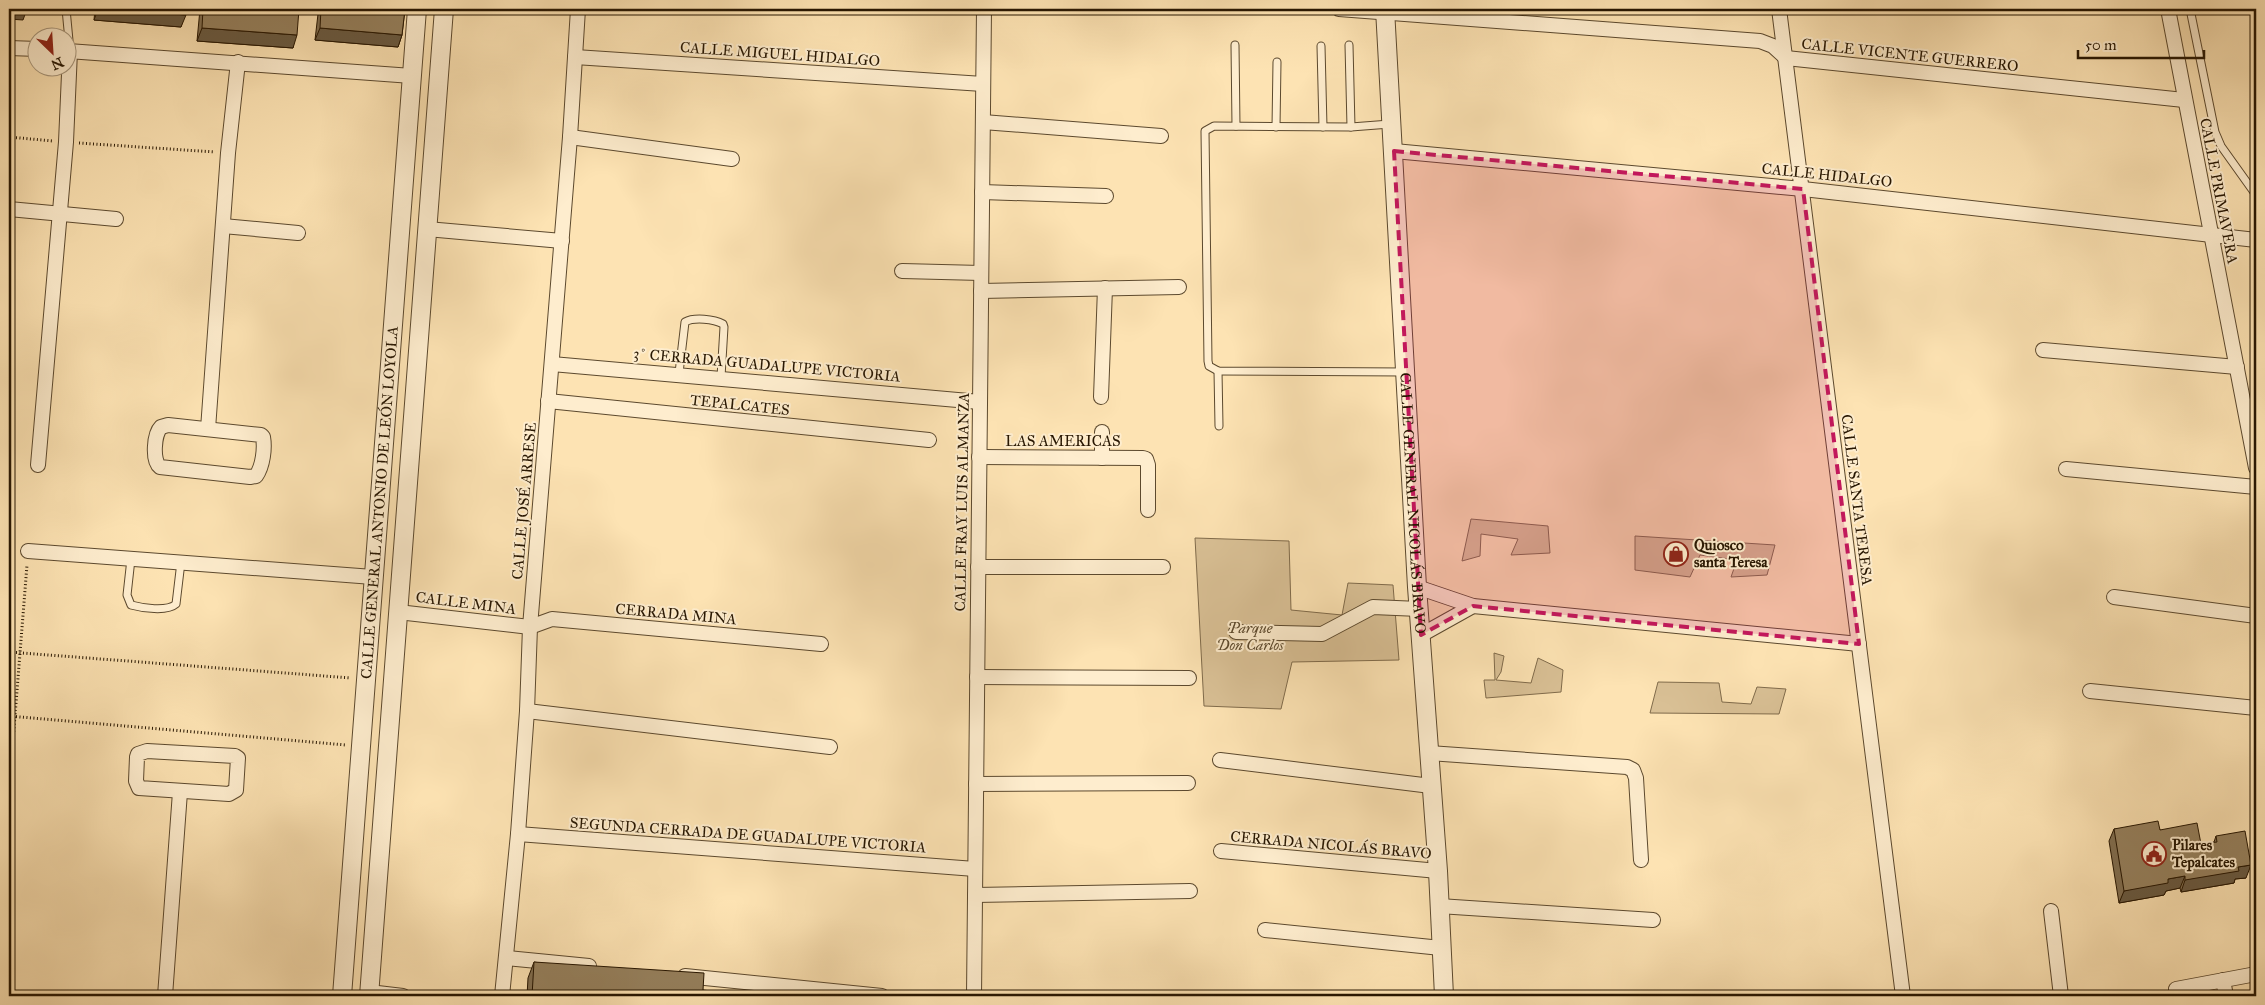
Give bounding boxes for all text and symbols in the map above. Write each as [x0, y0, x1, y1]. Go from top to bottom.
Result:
north arrow [28, 28, 78, 78]
scale bar [2078, 28, 2204, 60]
street label: CALLE VICENTE GUERRERO [1801, 35, 2019, 75]
text: 50 m [2085, 36, 2117, 54]
street label: CALLE MIGUEL HIDALGO [679, 38, 881, 70]
text: N [48, 53, 66, 74]
street label: CALLE PRIMAVERA [2196, 116, 2242, 266]
street label: CALLE HIDALGO [1761, 159, 1893, 191]
street label: CALLE GENERAL ANTONIO DE LEÓN LOYOLA [357, 325, 402, 679]
street label: 3˚ CERRADA GUADALUPE VICTORIA [633, 344, 901, 386]
street label: CALLE GENERAL NICOLÁS BRAVO [1396, 372, 1429, 635]
street label: TEPALCATES [689, 391, 791, 419]
street label: CALLE FRAY LUIS ALMANZA [951, 392, 973, 612]
street label: CALLE SANTA TERESA [1838, 413, 1876, 587]
street label: CALLE JOSÉ ARRESE [507, 421, 541, 580]
street label: LAS AMERICAS [1005, 432, 1121, 450]
place label: Quiosco santa Teresa [1694, 536, 1768, 571]
shop icon: Quiosco santa Teresa [1663, 541, 1689, 567]
street label: CALLE MINA [415, 588, 517, 618]
street label: CERRADA MINA [615, 600, 737, 628]
park label: Parque Don Carlos [1216, 619, 1284, 654]
street label: SEGUNDA CERRADA DE GUADALUPE VICTORIA [569, 814, 927, 856]
street label: CERRADA NICOLÁS BRAVO [1230, 826, 1432, 863]
place label: Pilares Tepalcates [2171, 836, 2235, 872]
public building icon: Pilares Tepalcates [2141, 841, 2167, 867]

